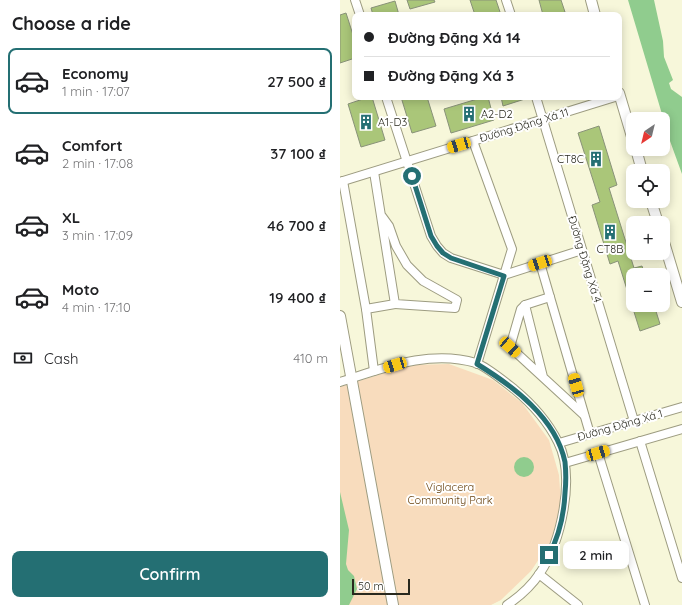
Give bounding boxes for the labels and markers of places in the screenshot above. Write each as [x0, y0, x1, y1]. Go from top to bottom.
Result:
building icon: A2-D2 [460, 105, 478, 123]
place label: A2-D2 [481, 107, 513, 121]
building icon: A1-D3 [357, 113, 375, 131]
place label: A1-D3 [378, 115, 407, 129]
building icon: CT8C [587, 150, 605, 168]
place label: CT8C [557, 152, 584, 166]
building icon: CT8B [601, 223, 619, 241]
place label: CT8B [597, 242, 623, 256]

